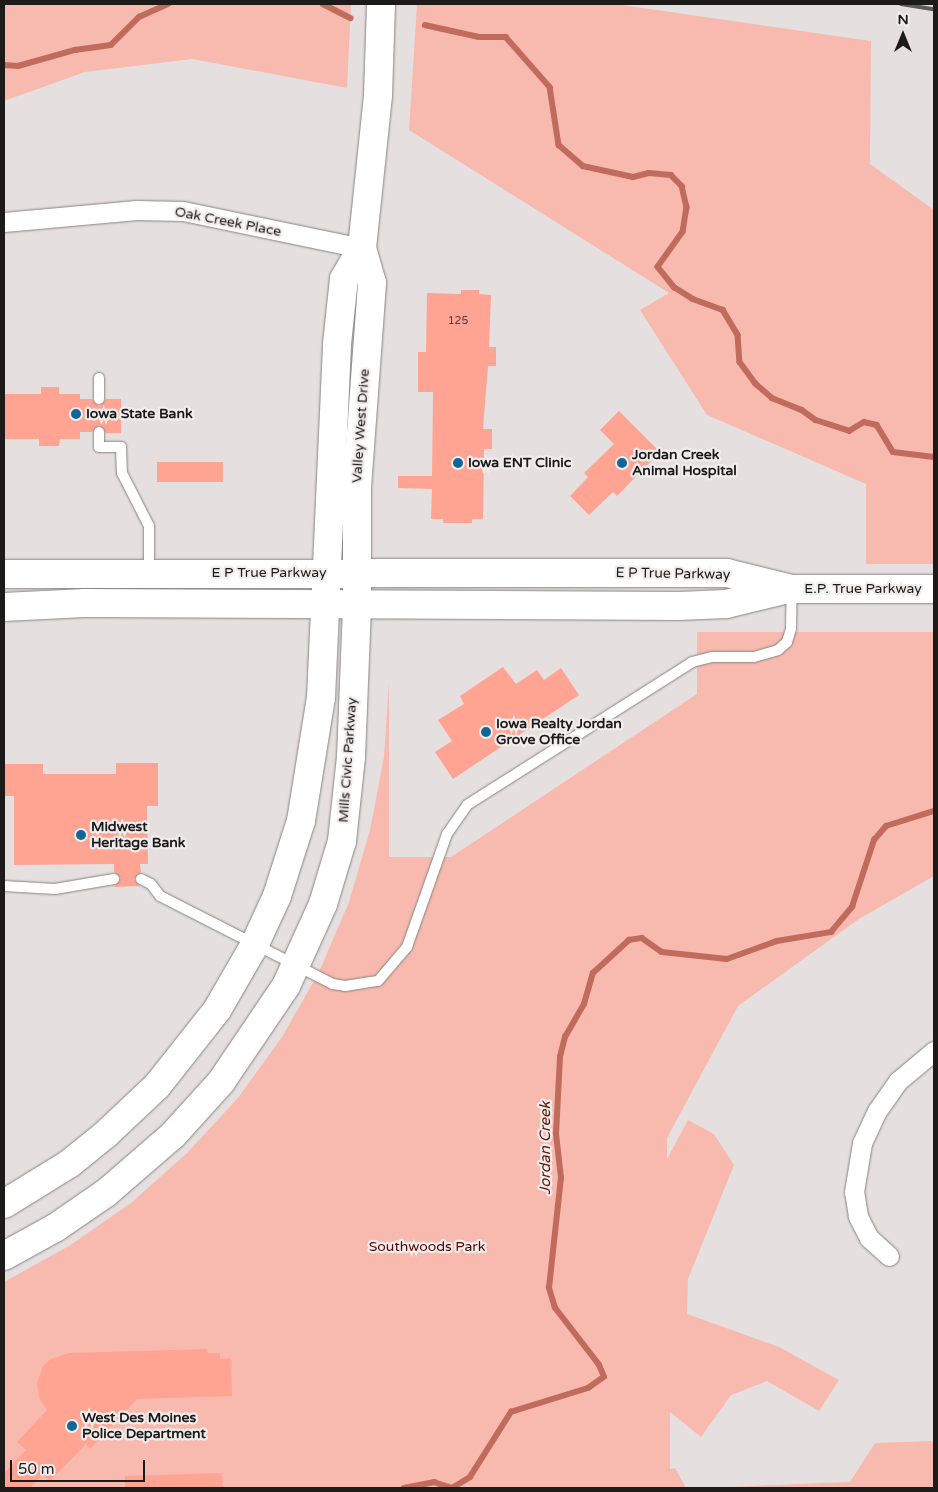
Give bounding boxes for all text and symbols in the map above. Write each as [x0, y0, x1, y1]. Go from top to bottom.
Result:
north arrow [878, 10, 928, 60]
text: N [897, 11, 909, 28]
street label: Oak Creek Place [173, 203, 283, 241]
house number: 125 [448, 314, 468, 328]
street label: Valley West Drive [349, 368, 373, 484]
place label: Iowa State Bank [86, 406, 193, 422]
marker: Iowa State Bank [70, 408, 82, 420]
place label: Jordan Creek Animal Hospital [632, 447, 737, 480]
place label: Iowa ENT Clinic [468, 455, 571, 471]
marker: Iowa ENT Clinic [452, 457, 464, 469]
marker: Jordan Creek Animal Hospital [616, 457, 628, 469]
street label: E P True Parkway [212, 565, 326, 581]
street label: E P True Parkway [615, 565, 731, 583]
street label: E.P. True Parkway [804, 581, 922, 597]
street label: Mills Civic Parkway [335, 697, 361, 823]
place label: Iowa Realty Jordan Grove Office [496, 716, 622, 749]
marker: Iowa Realty Jordan Grove Office [480, 726, 492, 738]
place label: Midwest Heritage Bank [91, 819, 185, 852]
marker: Midwest Heritage Bank [75, 829, 87, 841]
water label: Jordan Creek [537, 1101, 555, 1195]
park label: Southwoods Park [369, 1239, 485, 1255]
place label: West Des Moines Police Department [82, 1410, 206, 1442]
marker: West Des Moines Police Department [66, 1420, 78, 1432]
scale bar [12, 1450, 148, 1482]
text: 50 m [18, 1460, 55, 1478]

